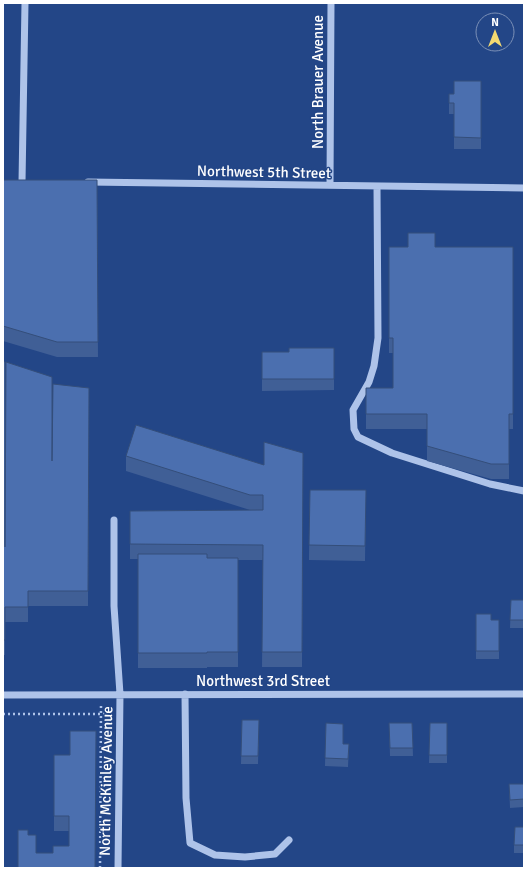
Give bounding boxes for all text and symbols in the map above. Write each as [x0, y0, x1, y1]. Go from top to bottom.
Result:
north arrow [475, 12, 515, 52]
street label: North Brauer Avenue [309, 15, 327, 149]
text: N [491, 16, 499, 29]
street label: Northwest 5th Street [197, 162, 331, 182]
street label: Northwest 3rd Street [196, 672, 330, 690]
street label: North McKinley Avenue [96, 706, 116, 856]

